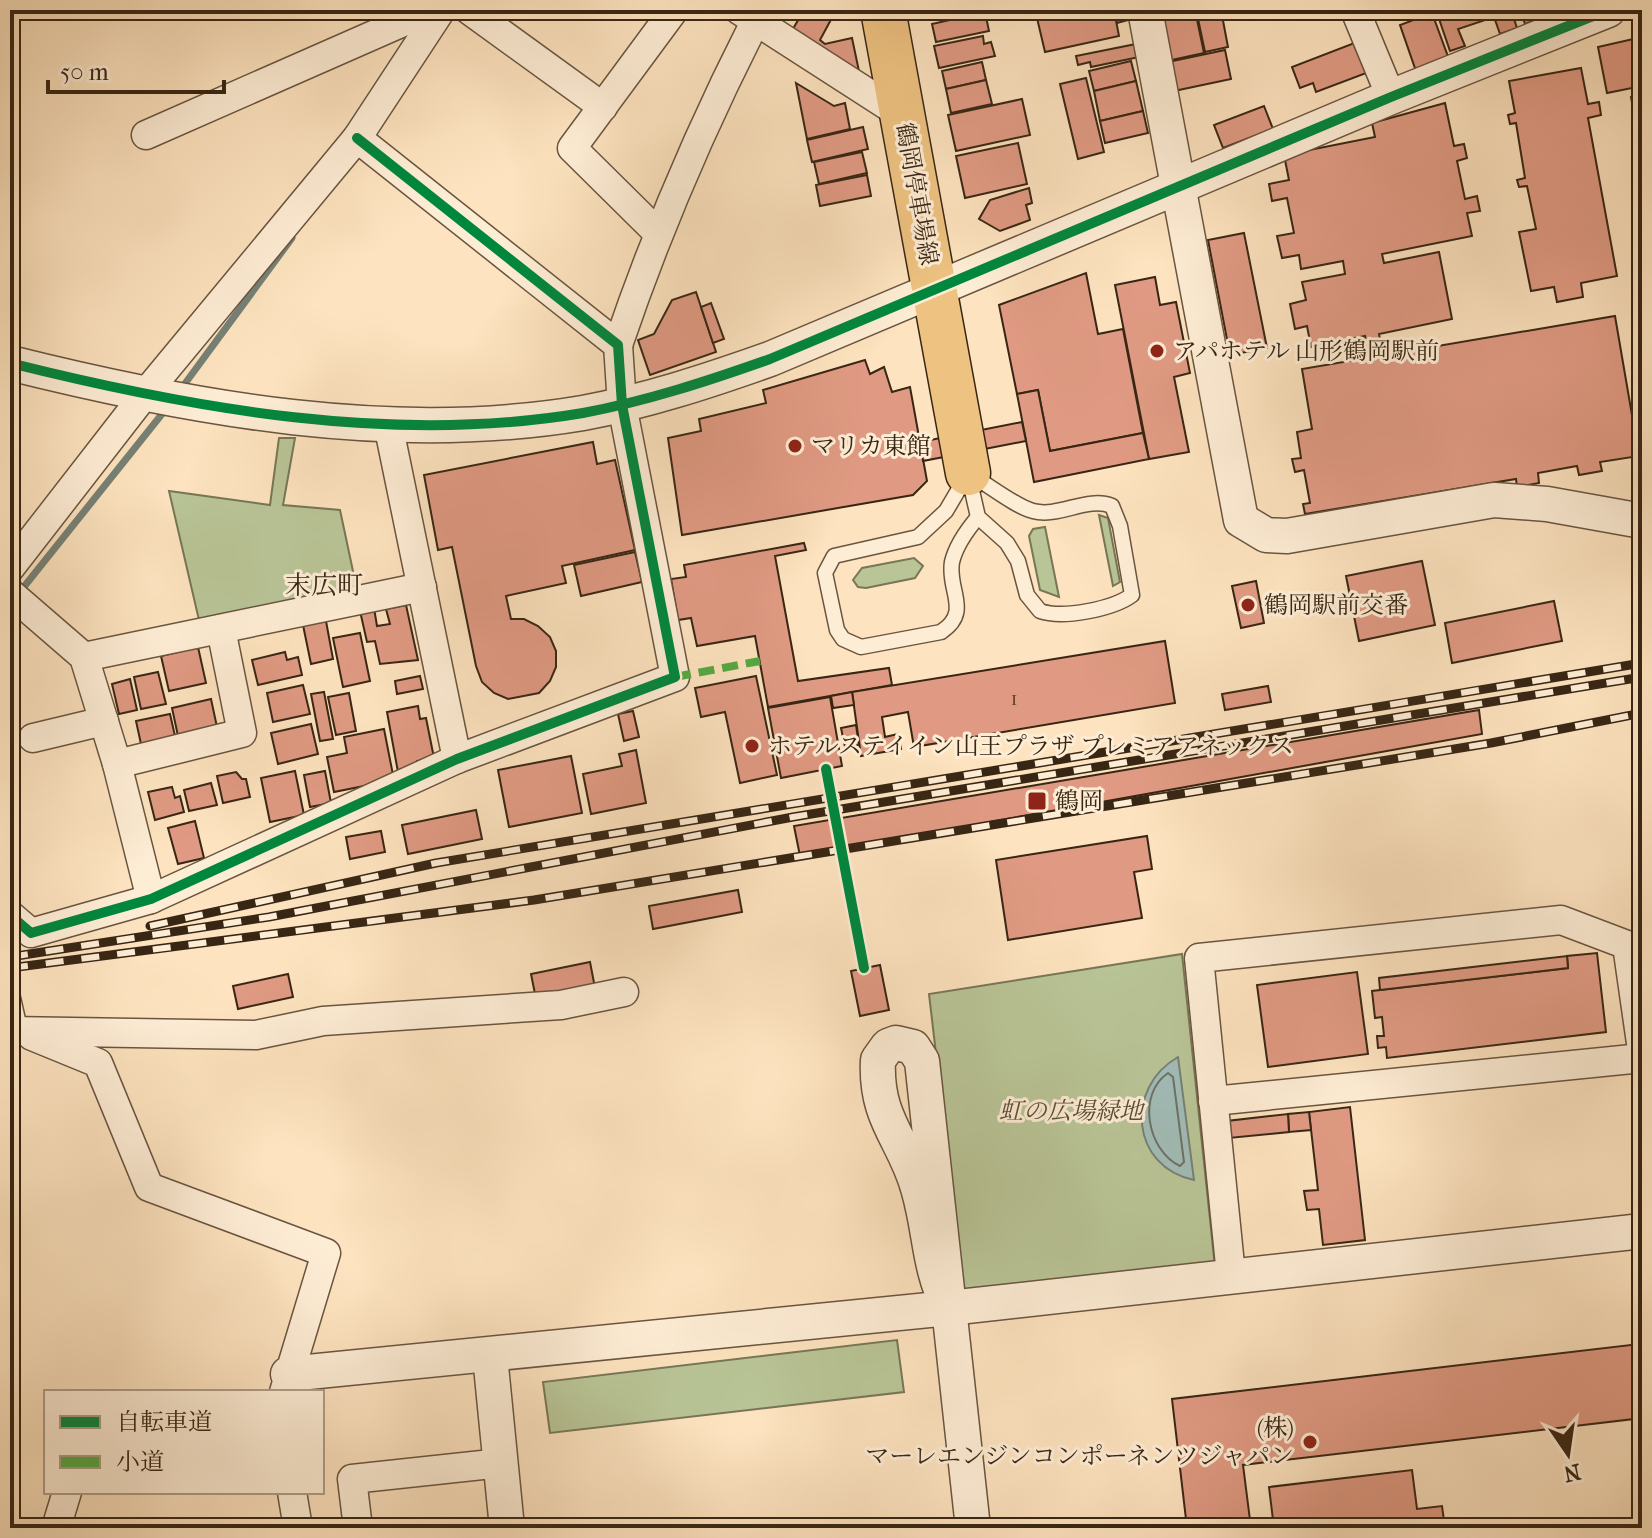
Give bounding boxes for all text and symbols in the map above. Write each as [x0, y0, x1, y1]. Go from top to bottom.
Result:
scale bar [48, 44, 224, 94]
text: 50 m [60, 58, 109, 86]
street label: 鶴岡停車場線 [891, 121, 943, 267]
place label: アパホテル 山形鶴岡駅前 [1173, 337, 1439, 365]
marker: アパホテル 山形鶴岡駅前 [1148, 342, 1166, 360]
place label: マリカ東館 [811, 432, 931, 460]
marker: マリカ東館 [786, 437, 804, 455]
district label: 末広町 [285, 570, 363, 601]
place label: 鶴岡駅前交番 [1264, 591, 1408, 619]
marker: 鶴岡駅前交番 [1239, 596, 1257, 614]
house number: 1 [1010, 687, 1018, 710]
place label: ホテルステイイン山王プラザ プレミアアネックス [768, 732, 1294, 760]
marker: ホテルステイイン山王プラザ プレミアアネックス [743, 737, 761, 755]
place label: 鶴岡 [1055, 787, 1103, 815]
marker: 鶴岡 [1026, 790, 1048, 812]
park label: 虹の広場緑地 [999, 1097, 1146, 1125]
legend [44, 1390, 324, 1494]
text: 自転車道 [116, 1408, 212, 1436]
place label: (株) マーレエンジンコンポーネンツジャパン [865, 1414, 1294, 1470]
north arrow [1528, 1414, 1608, 1494]
marker: (株) マーレエンジンコンポーネンツジャパン [1301, 1433, 1319, 1451]
text: 小道 [116, 1448, 164, 1476]
text: N [1561, 1458, 1583, 1487]

